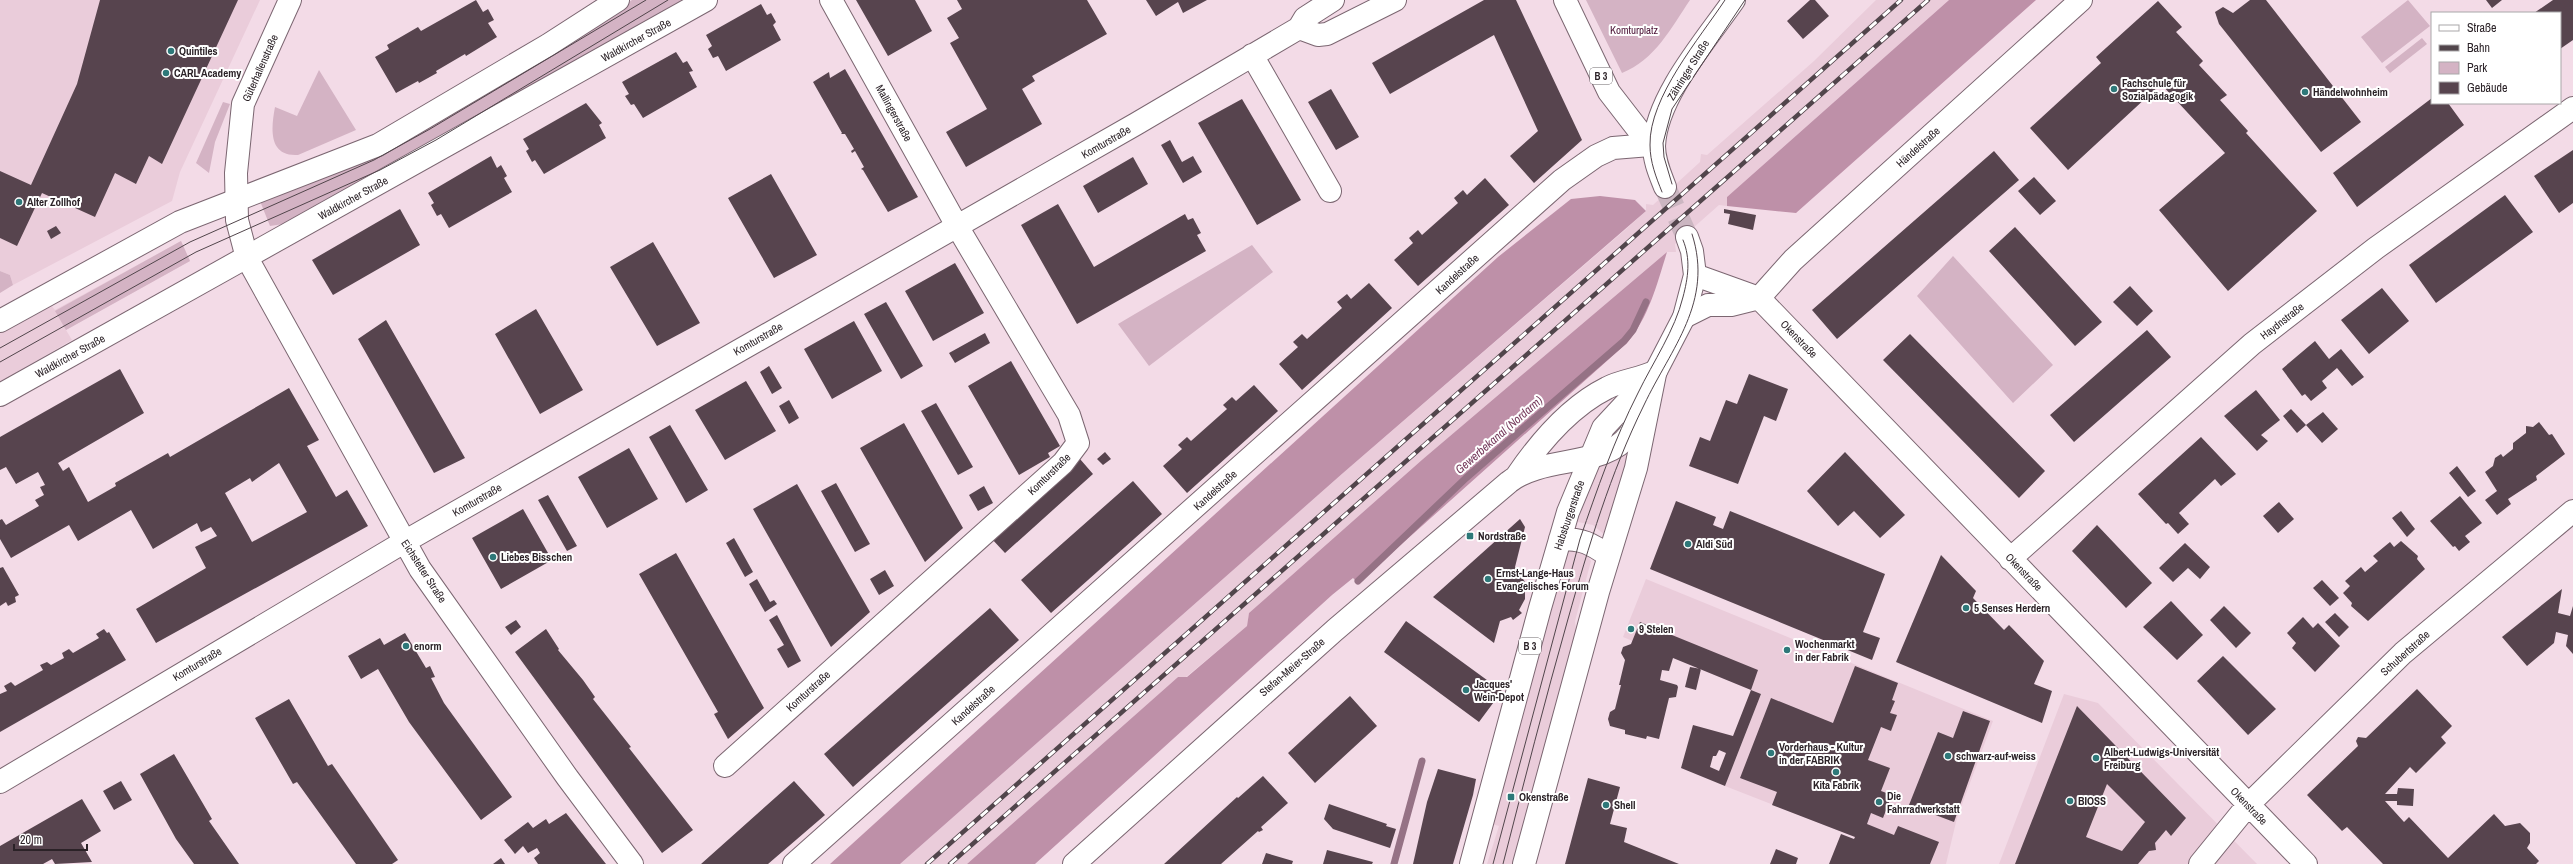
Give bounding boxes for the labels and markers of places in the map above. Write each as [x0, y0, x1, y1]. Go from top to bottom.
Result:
place label: Quintiles [179, 44, 218, 58]
marker: Quintiles [166, 46, 176, 56]
place label: CARL Academy [174, 66, 241, 80]
marker: CARL Academy [161, 68, 171, 78]
place label: Fachschule für Sozialpädagogik [2122, 76, 2194, 103]
marker: Fachschule für Sozialpädagogik [2109, 84, 2119, 94]
place label: Händelwohnheim [2313, 85, 2388, 99]
marker: Händelwohnheim [2300, 87, 2310, 97]
place label: Alter Zollhof [27, 195, 80, 209]
marker: Alter Zollhof [14, 197, 24, 207]
place label: Nordstraße [1478, 529, 1526, 543]
marker: Nordstraße [1465, 531, 1475, 541]
place label: Aldi Süd [1696, 537, 1733, 551]
marker: Aldi Süd [1683, 539, 1693, 549]
place label: Liebes Bisschen [501, 550, 572, 564]
marker: Liebes Bisschen [488, 552, 498, 562]
place label: Ernst-Lange-Haus Evangelisches Forum [1496, 566, 1589, 593]
marker: Ernst-Lange-Haus Evangelisches Forum [1483, 574, 1493, 584]
place label: 5 Senses Herdern [1974, 601, 2050, 615]
marker: 5 Senses Herdern [1961, 603, 1971, 613]
place label: 9 Stelen [1639, 622, 1674, 636]
marker: 9 Stelen [1626, 624, 1636, 634]
place label: Wochenmarkt in der Fabrik [1795, 637, 1855, 664]
place label: enorm [414, 639, 442, 653]
marker: enorm [401, 641, 411, 651]
marker: Wochenmarkt in der Fabrik [1782, 645, 1792, 655]
place label: Jacques' Wein-Depot [1474, 677, 1524, 704]
marker: Jacques' Wein-Depot [1461, 685, 1471, 695]
place label: Vorderhaus - Kultur in der FABRIK [1779, 740, 1864, 767]
place label: Albert-Ludwigs-Universität Freiburg [2104, 745, 2219, 772]
marker: Vorderhaus - Kultur in der FABRIK [1766, 748, 1776, 758]
place label: schwarz-auf-weiss [1956, 749, 2036, 763]
marker: schwarz-auf-weiss [1943, 751, 1953, 761]
marker: Albert-Ludwigs-Universität Freiburg [2091, 753, 2101, 763]
marker: Kita Fabrik [1831, 767, 1841, 777]
place label: Kita Fabrik [1813, 778, 1860, 792]
place label: Die Fahrradwerkstatt [1887, 789, 1960, 816]
place label: Okenstraße [1519, 790, 1569, 804]
marker: Okenstraße [1506, 792, 1516, 802]
place label: BIOSS [2078, 794, 2106, 808]
marker: BIOSS [2065, 796, 2075, 806]
marker: Die Fahrradwerkstatt [1874, 797, 1884, 807]
place label: Shell [1614, 798, 1636, 812]
marker: Shell [1601, 800, 1611, 810]

